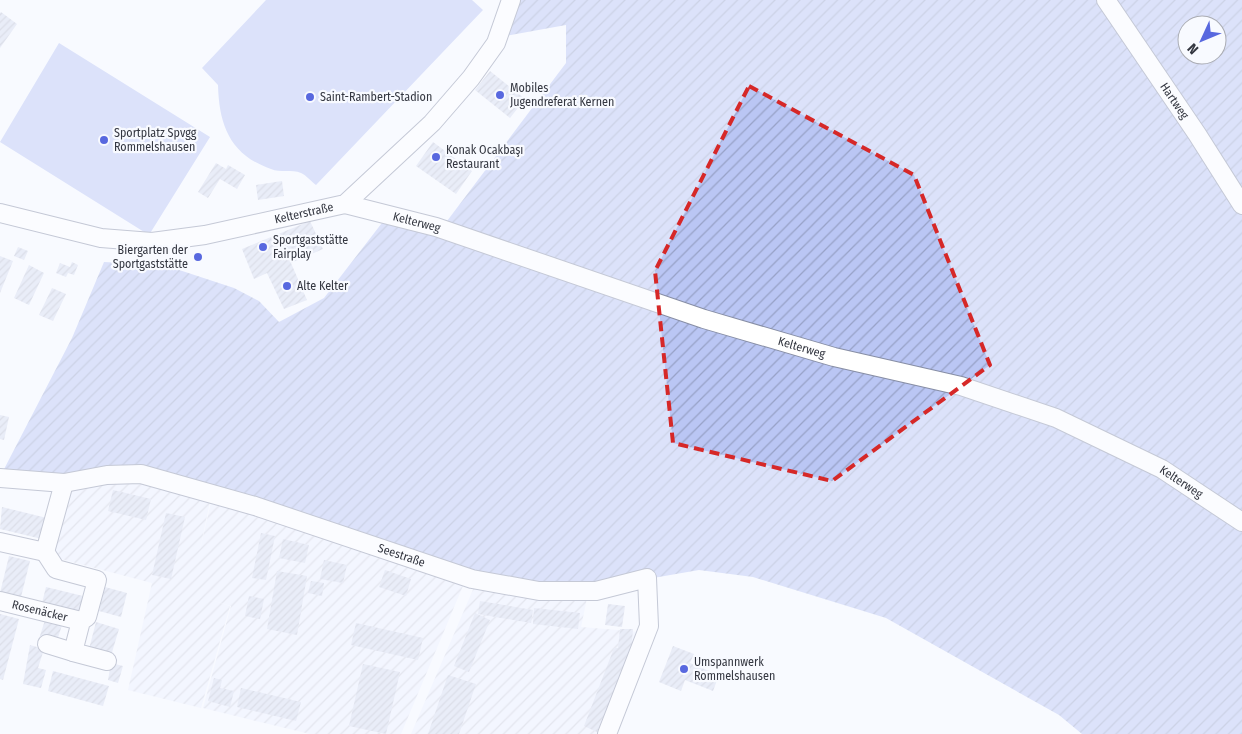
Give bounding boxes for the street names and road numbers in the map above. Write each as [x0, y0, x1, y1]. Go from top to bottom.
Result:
street label: Hartweg [1157, 80, 1192, 122]
street label: Kelterstraße [273, 200, 335, 226]
street label: Kelterweg [391, 209, 443, 235]
street label: Kelterweg [776, 334, 827, 361]
street label: Kelterweg [1157, 463, 1206, 501]
street label: Seestraße [376, 541, 427, 570]
street label: Rosenäcker [11, 597, 70, 625]

